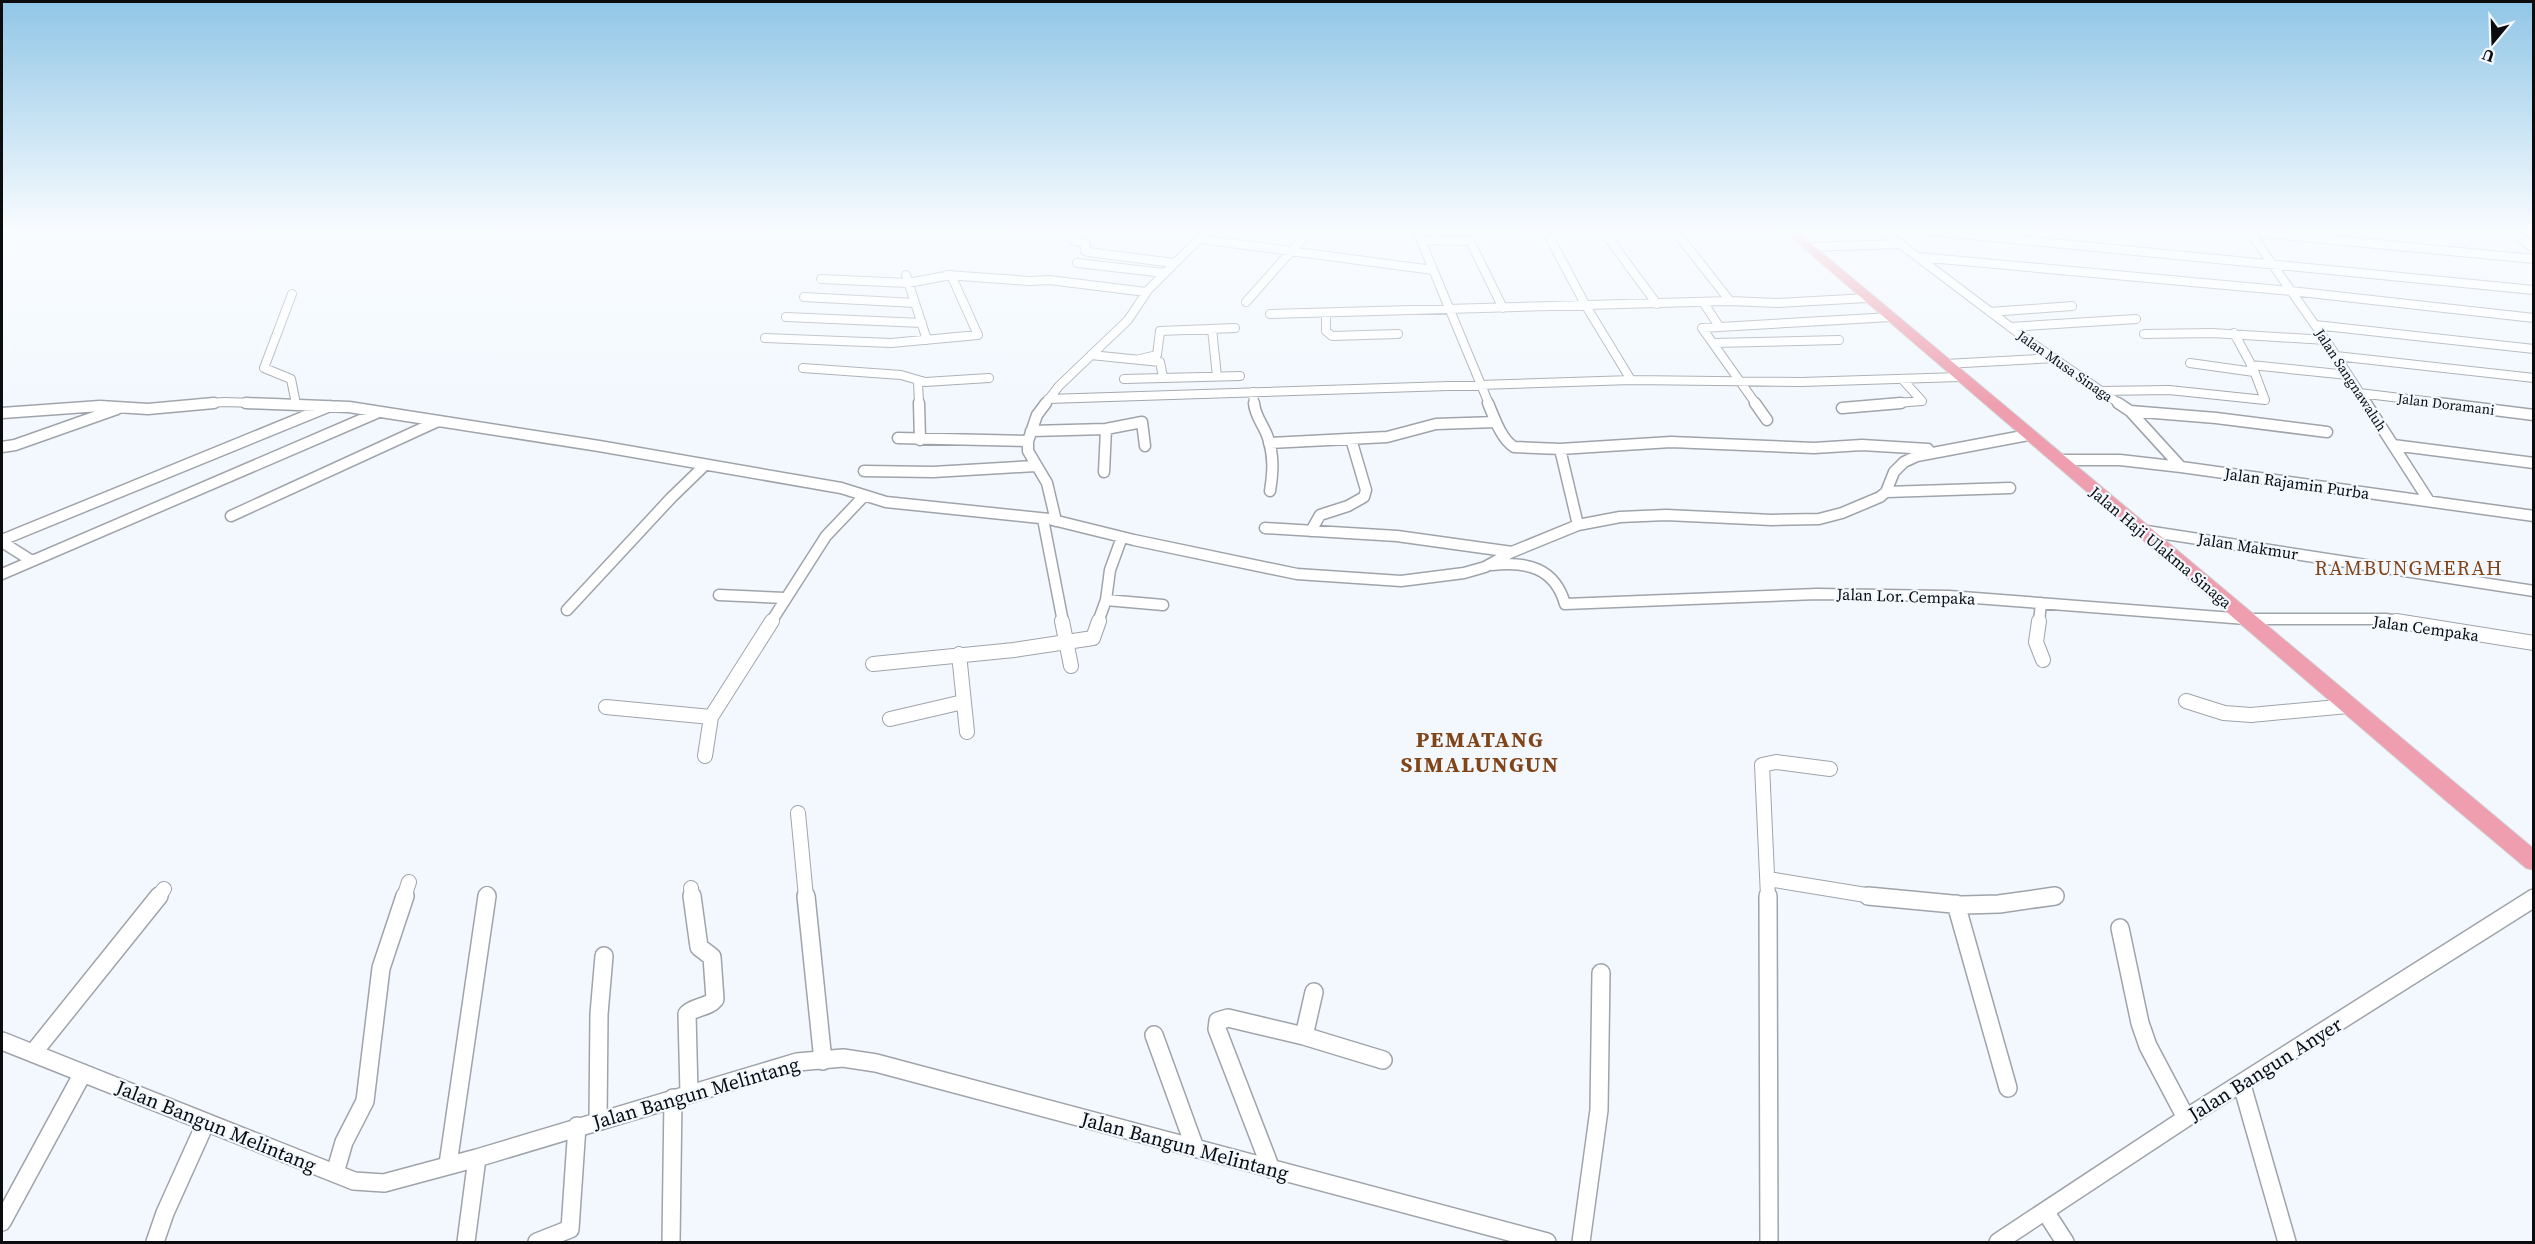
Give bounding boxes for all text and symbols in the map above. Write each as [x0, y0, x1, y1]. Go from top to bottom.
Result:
north arrow [2463, 12, 2523, 72]
text: U [2479, 44, 2497, 68]
street label: Jalan Sangnawaluh [2310, 324, 2392, 435]
street label: Jalan Musa Sinaga [2012, 325, 2118, 407]
street label: Jalan Doramani [2395, 388, 2496, 420]
street label: Jalan Rajamin Purba [2222, 462, 2372, 504]
street label: Jalan Haji Ulakma Sinaga [2084, 480, 2237, 614]
street label: Jalan Makmur [2195, 527, 2300, 565]
district label: RAMBUNGMERAH [2315, 554, 2503, 582]
street label: Jalan Lor. Cempaka [1835, 583, 1977, 609]
street label: Jalan Cempaka [2371, 610, 2481, 646]
district label: PEMATANG SIMALUNGUN [1401, 724, 1559, 779]
street label: Jalan Bangun Anyer [2182, 1010, 2348, 1128]
street label: Jalan Bangun Melintang [588, 1050, 803, 1136]
street label: Jalan Bangun Melintang [111, 1073, 320, 1179]
street label: Jalan Bangun Melintang [1077, 1105, 1292, 1187]

